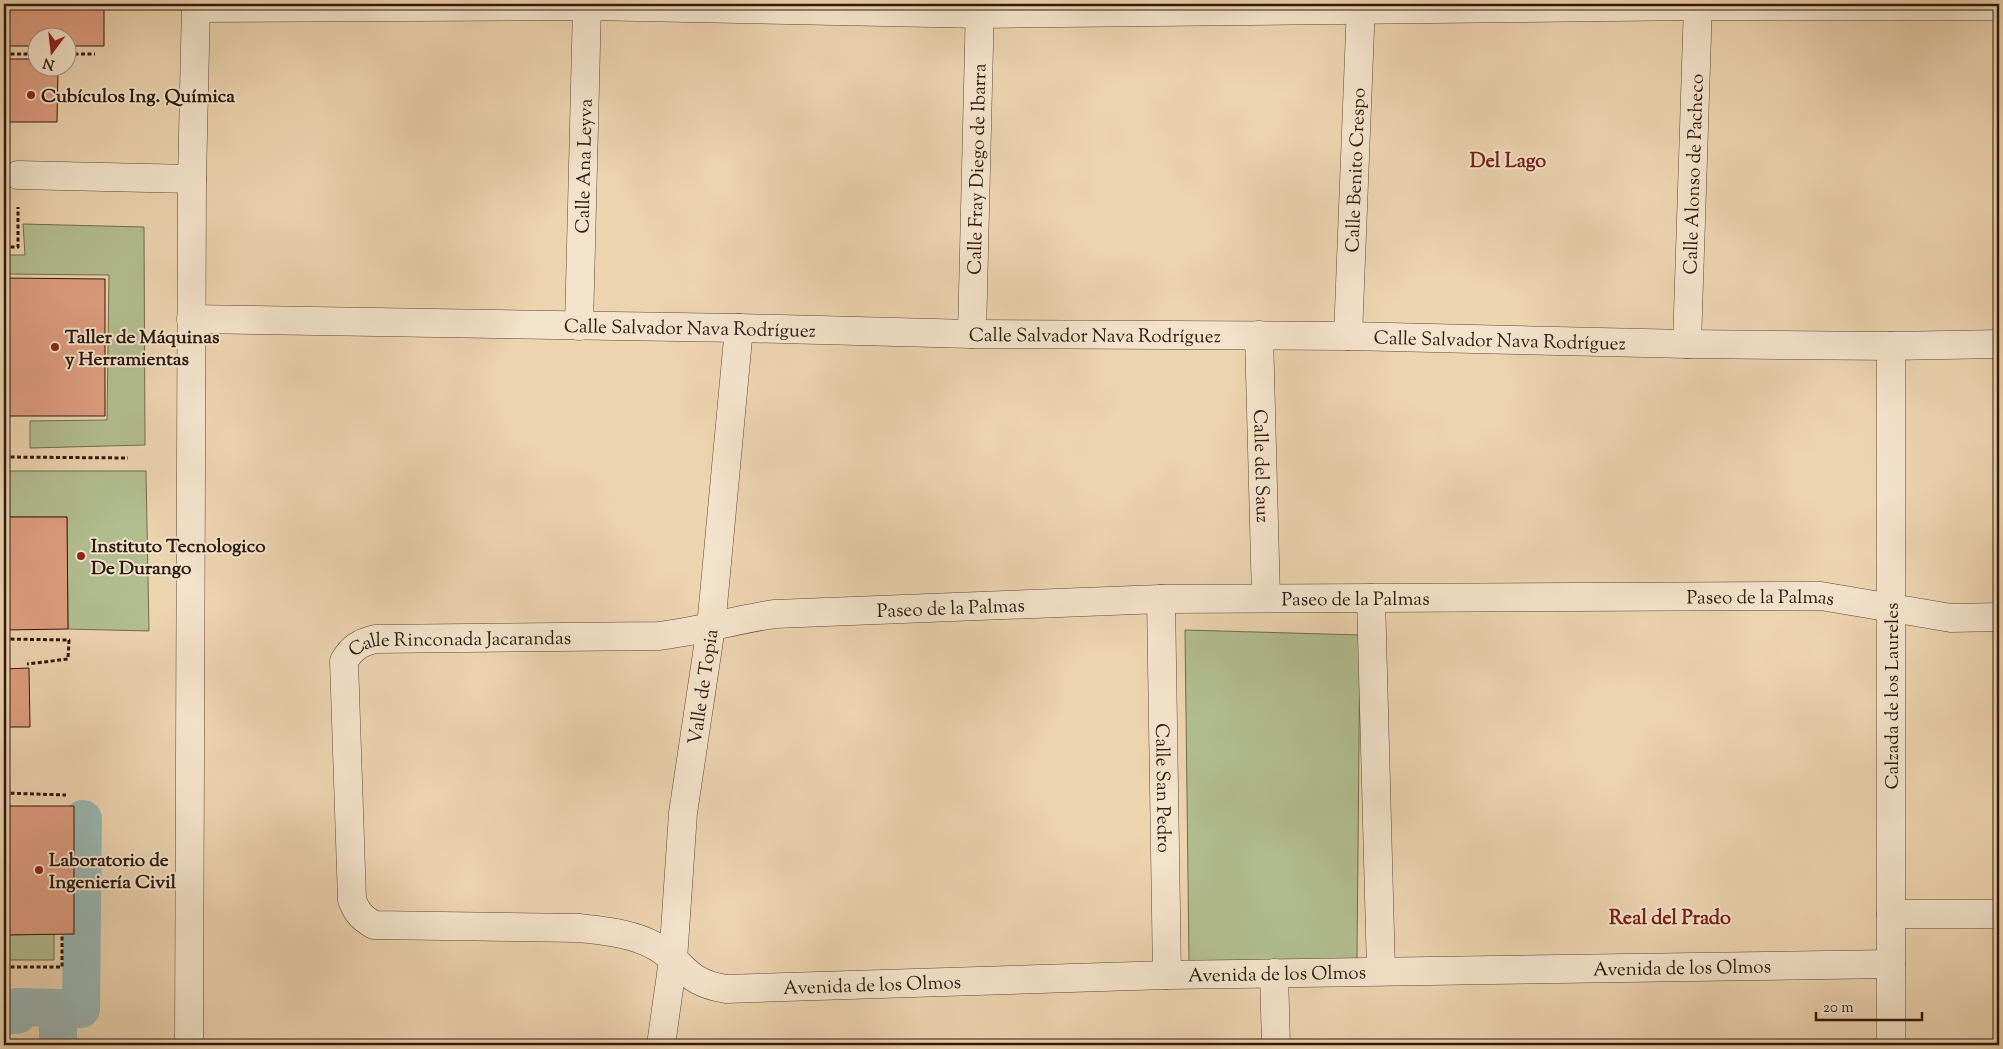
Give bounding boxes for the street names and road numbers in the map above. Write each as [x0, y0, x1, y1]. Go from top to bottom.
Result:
street label: Calle Fray Diego de Ibarra [962, 63, 995, 275]
street label: Calle Alonso de Pacheco [1678, 73, 1712, 275]
street label: Calle Benito Crespo [1340, 87, 1374, 253]
street label: Calle Ana Leyva [570, 98, 601, 234]
street label: Calle Salvador Nava Rodríguez [564, 314, 816, 346]
street label: Calle Salvador Nava Rodríguez [969, 323, 1221, 351]
street label: Calle Salvador Nava Rodríguez [1373, 326, 1626, 359]
street label: Calle del Sauz [1245, 409, 1275, 523]
street label: Paseo de la Palmas [1686, 585, 1836, 614]
street label: Paseo de la Palmas [1281, 587, 1430, 614]
street label: Paseo de la Palmas [876, 593, 1025, 626]
street label: Calzada de los Laureles [1880, 603, 1907, 790]
street label: Calle Rinconada Jacarandas [343, 626, 571, 664]
street label: Valle de Topia [682, 627, 727, 747]
street label: Calle San Pedro [1147, 723, 1176, 853]
street label: Avenida de los Olmos [1593, 954, 1771, 985]
street label: Avenida de los Olmos [1188, 960, 1366, 991]
street label: Avenida de los Olmos [783, 970, 962, 1003]

